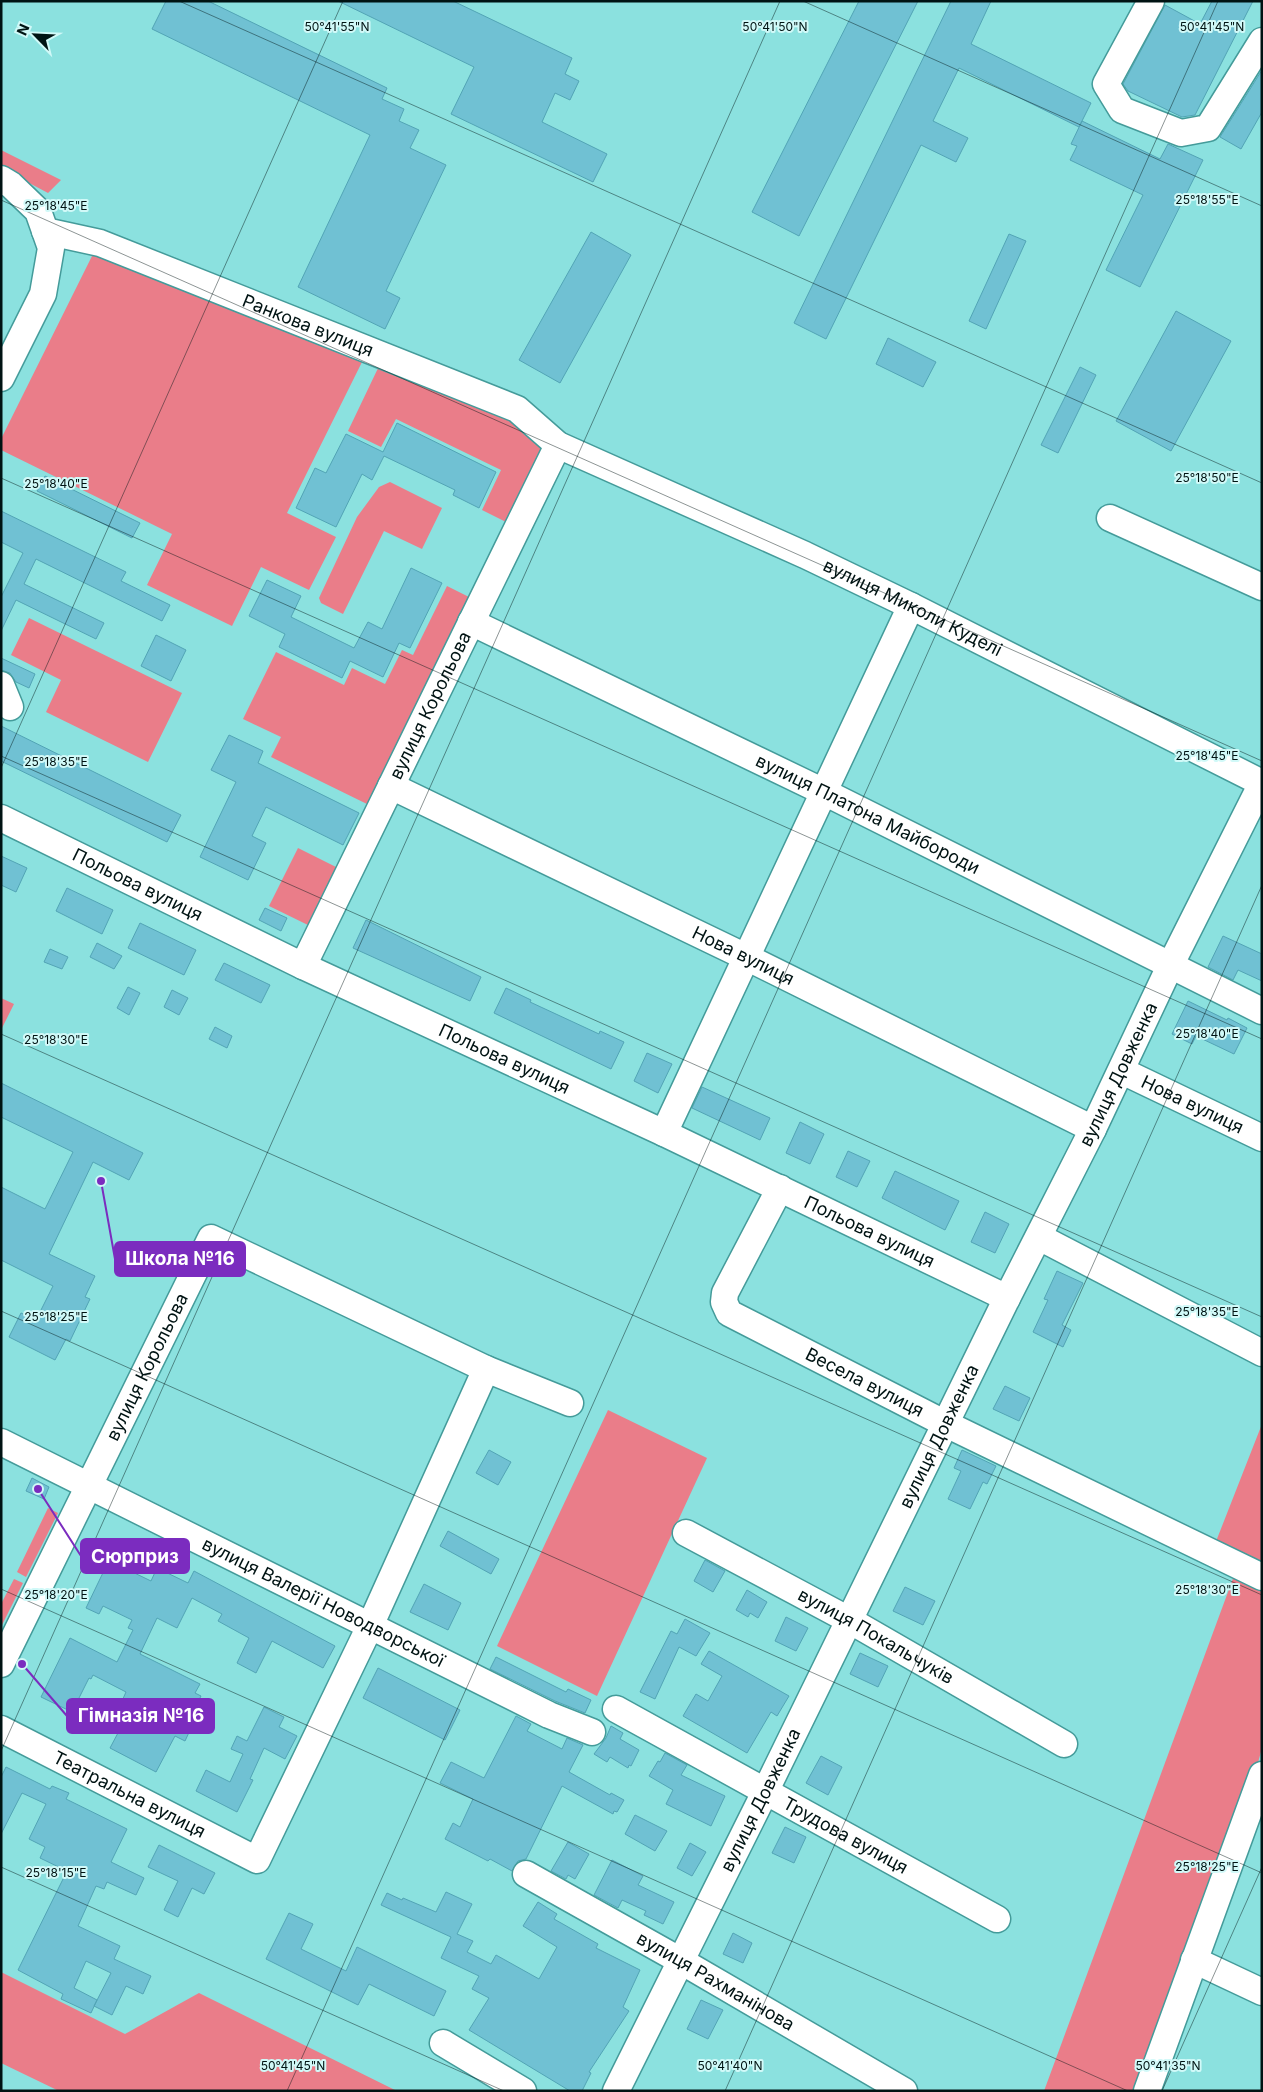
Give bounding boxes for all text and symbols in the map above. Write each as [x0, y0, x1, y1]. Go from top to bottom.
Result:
north arrow [10, 10, 60, 60]
text: 50°41'55"N [304, 19, 370, 34]
text: 50°41'50"N [742, 19, 808, 34]
text: 50°41'45"N [1180, 19, 1244, 34]
text: N [13, 21, 33, 38]
text: 25°18'55"E [1175, 192, 1239, 207]
text: 25°18'45"E [24, 198, 88, 213]
street label: Ранкова вулиця [240, 290, 376, 361]
text: 25°18'50"E [1175, 470, 1239, 485]
text: 25°18'40"E [24, 476, 88, 491]
street label: вулиця Миколи Куделі [820, 554, 1006, 660]
street label: вулиця Корольова [385, 628, 475, 783]
text: 25°18'45"E [1175, 748, 1239, 763]
street label: вулиця Платона Майбороди [753, 750, 983, 878]
text: 25°18'35"E [24, 754, 88, 769]
street label: Польова вулиця [69, 844, 206, 925]
street label: Нова вулиця [689, 922, 798, 989]
street label: вулиця Довженка [1075, 999, 1161, 1150]
street label: Польова вулиця [436, 1019, 573, 1098]
text: 25°18'40"E [1175, 1026, 1239, 1041]
text: 25°18'30"E [24, 1032, 88, 1047]
street label: Нова вулиця [1138, 1071, 1247, 1138]
street label: Польова вулиця [801, 1191, 938, 1272]
callout: Школа №16 [115, 1242, 245, 1276]
text: Школа №16 [125, 1247, 235, 1270]
street label: вулиця Корольова [102, 1290, 192, 1444]
text: 25°18'35"E [1175, 1304, 1239, 1319]
text: 25°18'25"E [24, 1309, 88, 1324]
street label: Весела вулиця [802, 1343, 927, 1421]
street label: вулиця Довженка [895, 1361, 983, 1511]
street label: вулиця Валерії Новодворської [199, 1533, 450, 1672]
callout: Сюрприз [81, 1539, 189, 1573]
text: Сюрприз [91, 1545, 179, 1568]
text: 25°18'30"E [1175, 1582, 1239, 1597]
street label: вулиця Покальчуків [795, 1584, 957, 1688]
text: 25°18'20"E [24, 1587, 88, 1602]
callout: Гімназія №16 [67, 1699, 214, 1733]
text: Гімназія №16 [78, 1704, 204, 1727]
street label: вулиця Довженка [716, 1725, 805, 1875]
street label: Театральна вулиця [50, 1746, 209, 1842]
street label: Трудова вулиця [780, 1792, 912, 1878]
text: 25°18'25"E [1175, 1859, 1239, 1874]
text: 25°18'15"E [26, 1865, 86, 1880]
street label: вулиця Рахманінова [633, 1927, 798, 2035]
text: 50°41'45"N [261, 2058, 325, 2073]
text: 50°41'40"N [698, 2058, 763, 2073]
text: 50°41'35"N [1135, 2058, 1201, 2073]

